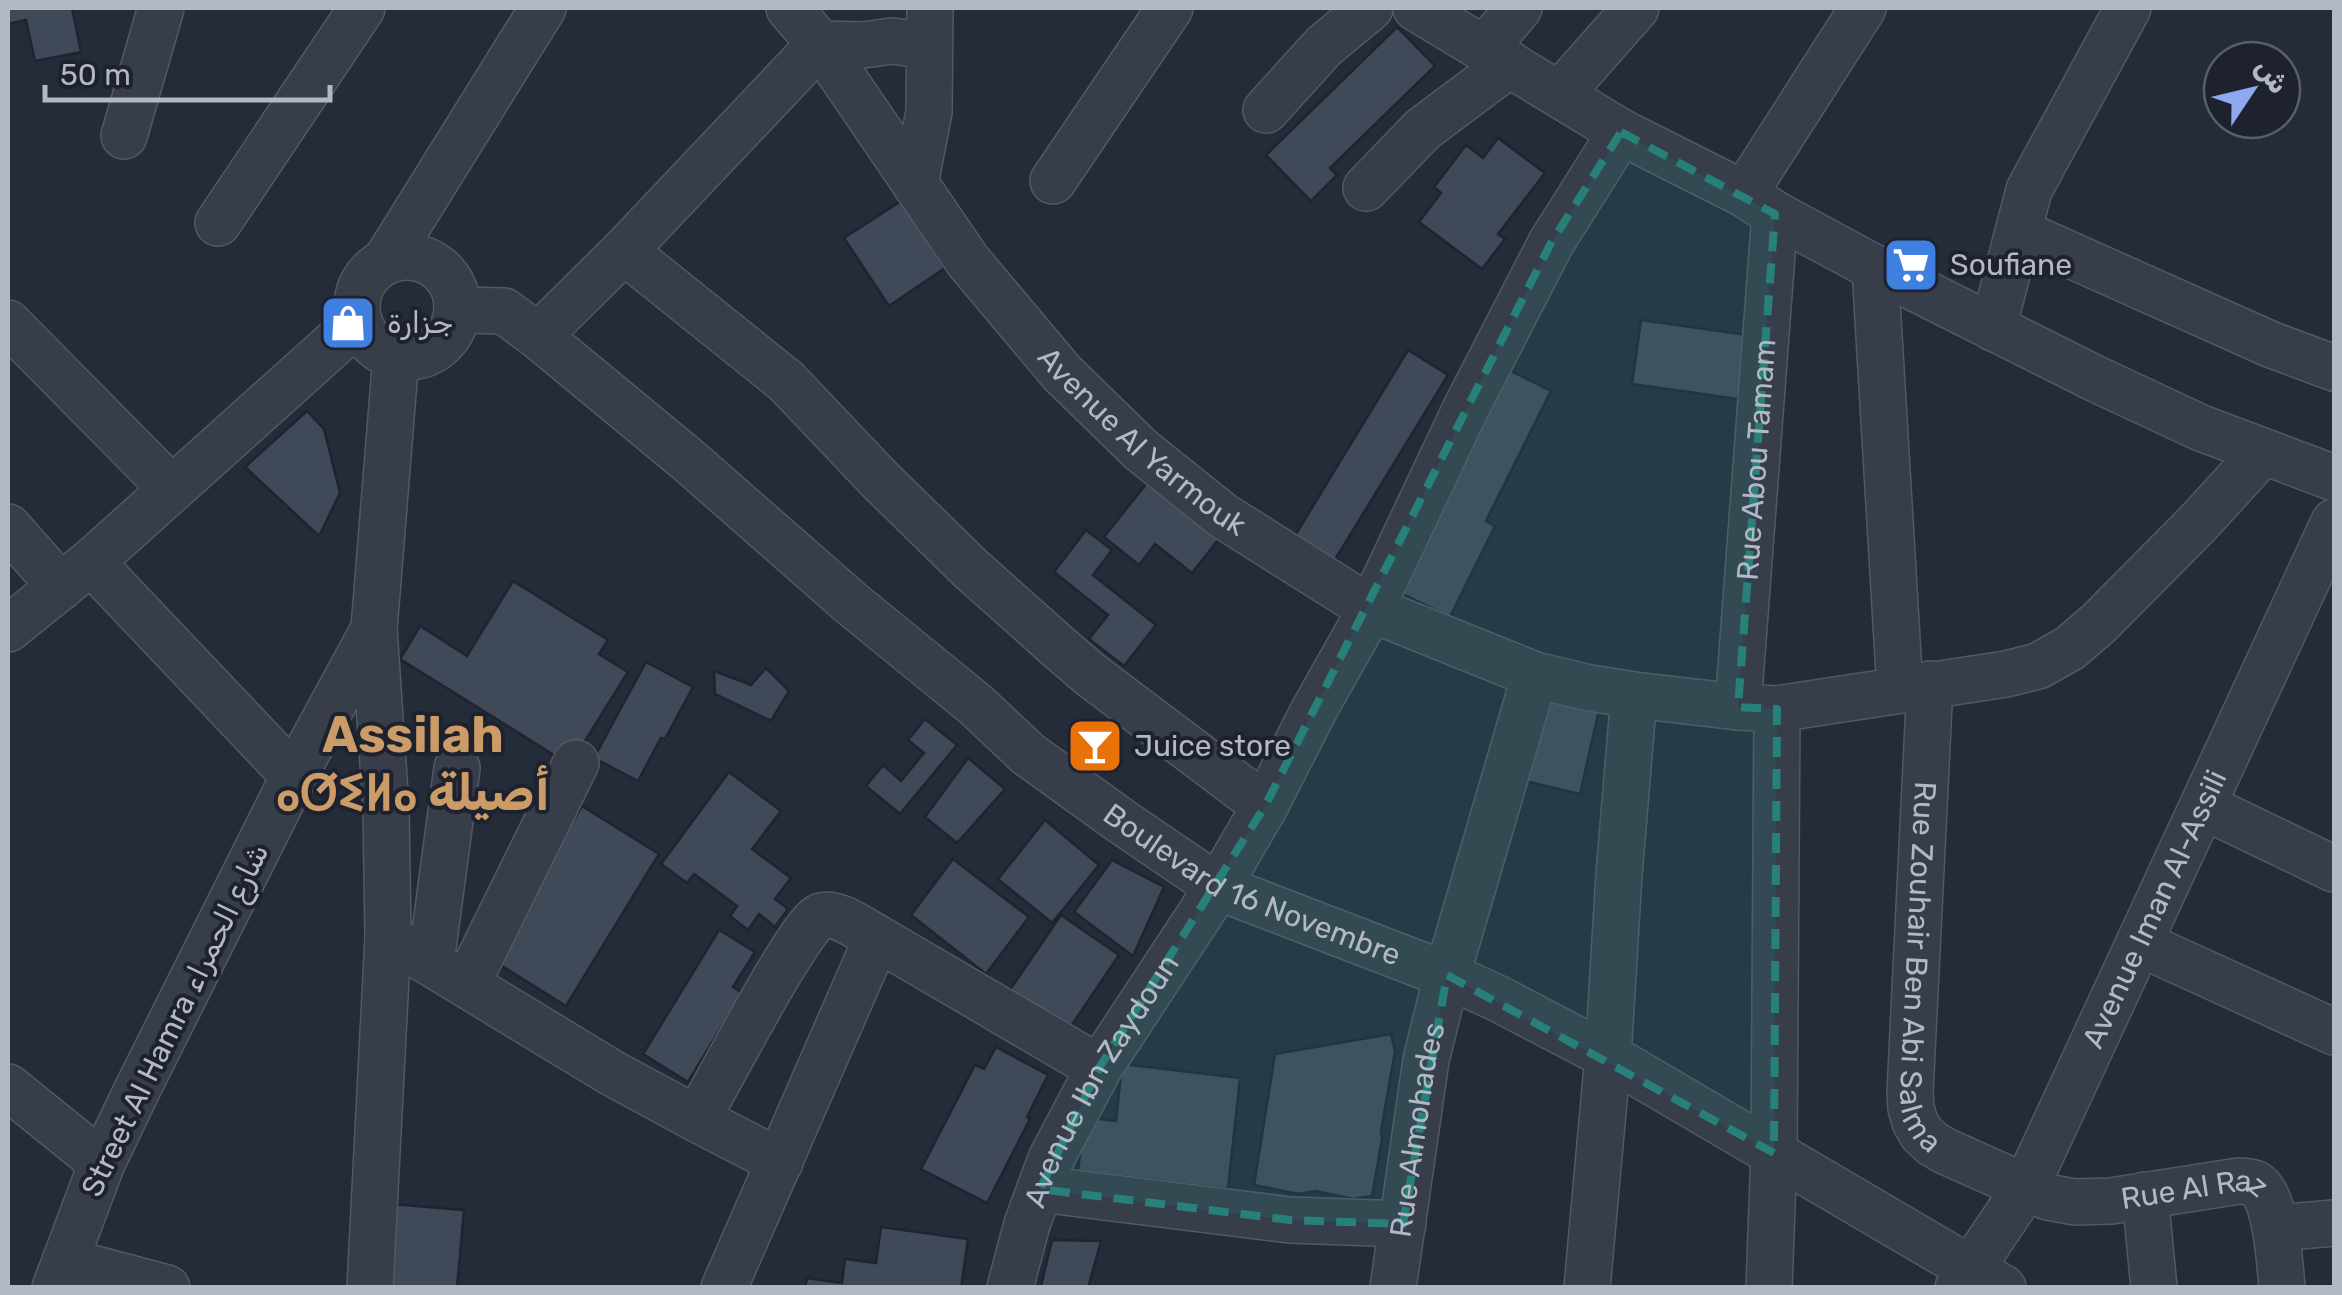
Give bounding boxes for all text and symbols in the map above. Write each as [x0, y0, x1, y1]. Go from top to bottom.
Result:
scale bar [45, 40, 330, 102]
north arrow [2202, 40, 2302, 140]
text: ش [2248, 52, 2296, 100]
text: 50 m [60, 57, 131, 93]
supermarket icon: Soufiane [1881, 235, 1941, 295]
place label: Soufiane [1950, 247, 2072, 283]
shop icon: جزارة [318, 293, 378, 353]
place label: جزارة [387, 305, 453, 341]
street label: Rue Abou Tamam [1730, 338, 1784, 582]
street label: Avenue Al Yarmouk [1030, 340, 1253, 544]
district label: Assilah ⴰⵚⵉⵍⴰ أصيلة [276, 705, 550, 823]
bar icon: Juice store [1065, 716, 1125, 776]
place label: Juice store [1134, 728, 1291, 764]
street label: Avenue Iman Al-Assili [2075, 764, 2235, 1054]
street label: Rue Zouhair Ben Abi Salma [1892, 781, 1949, 1160]
street label: Boulevard 16 Novembre [1096, 796, 1406, 973]
street label: Street Al Hamra شارع الحمراء [74, 838, 278, 1203]
street label: Avenue Ibn Zaydoun [1017, 947, 1187, 1212]
street label: Rue Almohades [1383, 1019, 1453, 1240]
street label: Rue Al Raz [2118, 1163, 2276, 1217]

